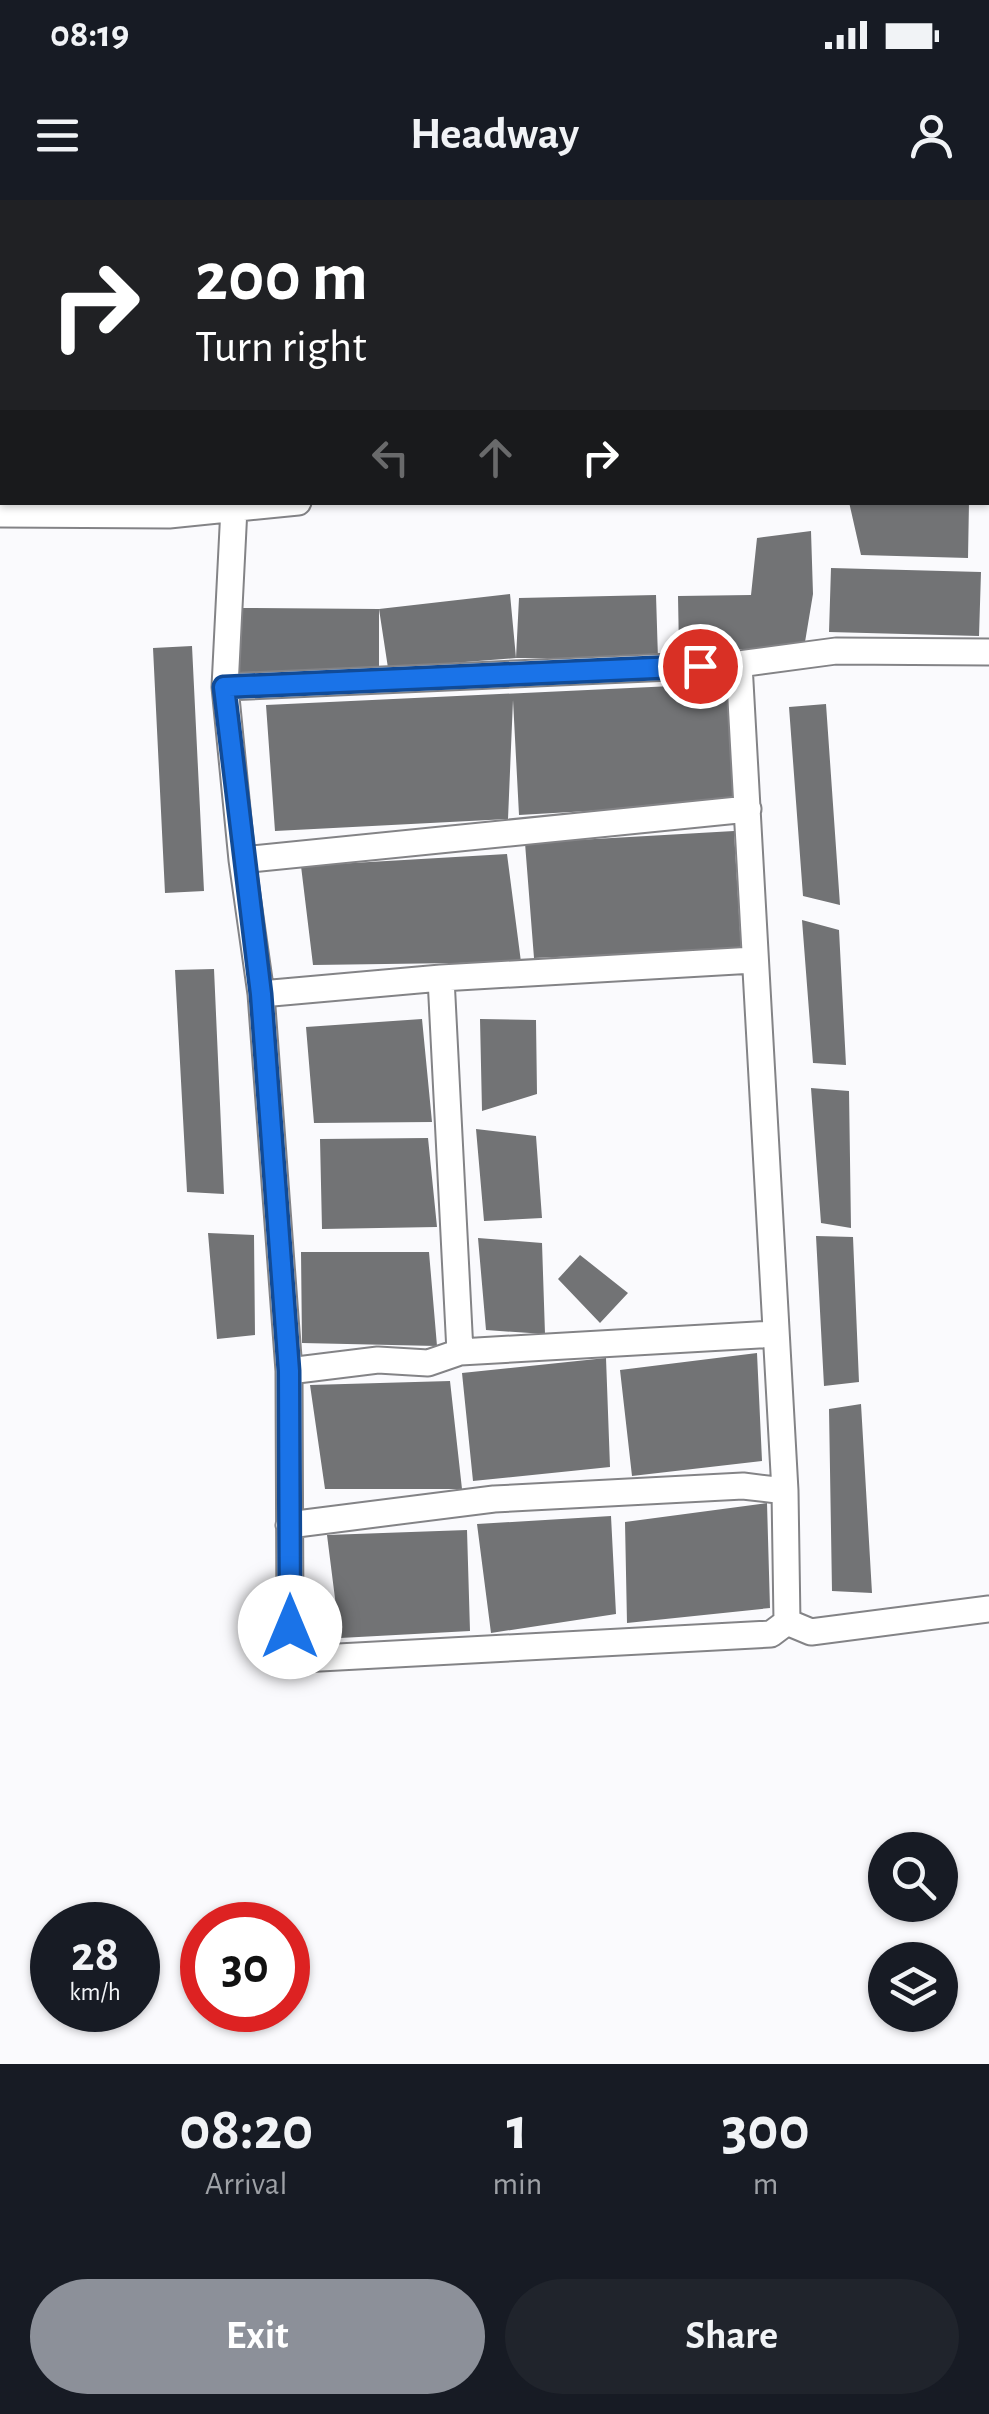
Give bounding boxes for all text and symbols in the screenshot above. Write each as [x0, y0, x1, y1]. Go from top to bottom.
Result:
text: 08:19 [50, 16, 129, 54]
icon: menu [30, 108, 85, 163]
icon: person [904, 108, 959, 163]
text: Headway [410, 112, 579, 157]
icon: right [30, 240, 160, 370]
text: 200 m [195, 243, 368, 313]
text: Turn right [195, 325, 367, 370]
icon: left [363, 430, 418, 485]
icon: ahead [468, 430, 523, 485]
icon: right [573, 430, 628, 485]
pin [658, 624, 743, 709]
icon: arrive [673, 639, 728, 694]
position arrow [238, 1575, 342, 1679]
map controls [868, 1832, 958, 2032]
button: search [868, 1832, 958, 1922]
speed limit sign: 30 [180, 1902, 310, 2032]
text: 28 [71, 1930, 119, 1980]
button: layers [868, 1942, 958, 2032]
text: km/h [69, 1980, 121, 2005]
text: 08:20 [179, 2100, 313, 2160]
text: 1 [507, 2100, 528, 2160]
text: 300 [721, 2100, 810, 2160]
text: Arrival [205, 2168, 287, 2200]
text: min [492, 2168, 542, 2200]
text: m [753, 2168, 778, 2200]
button: Exit [30, 2279, 485, 2394]
button: Share [505, 2279, 959, 2394]

